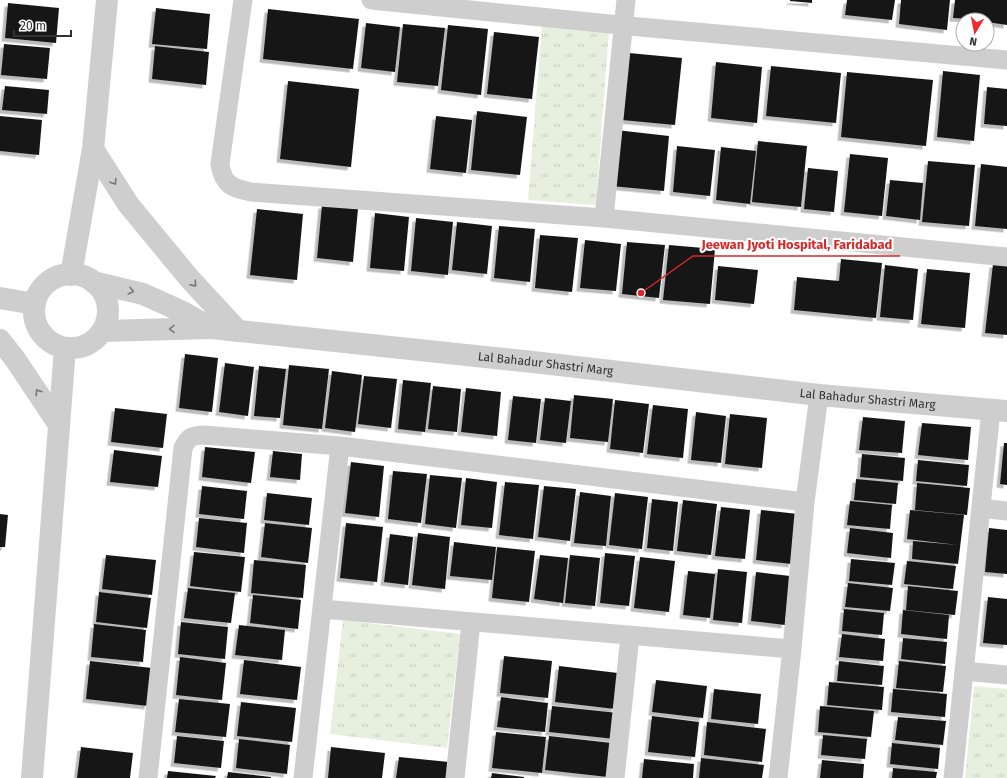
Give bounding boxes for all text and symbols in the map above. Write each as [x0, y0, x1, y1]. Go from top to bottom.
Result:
scale bar [14, 12, 71, 38]
north arrow [955, 12, 995, 52]
text: 20 m [20, 19, 46, 33]
text: N [969, 34, 978, 48]
one-way arrow [109, 178, 116, 185]
callout: Jeewan Jyoti Hospital, Faridabad [693, 231, 900, 256]
text: Jeewan Jyoti Hospital, Faridabad [701, 237, 892, 252]
one-way arrow [189, 279, 196, 287]
one-way arrow [127, 286, 134, 295]
one-way arrow [169, 325, 175, 333]
street label: Lal Bahadur Shastri Marg [477, 349, 615, 378]
street label: Lal Bahadur Shastri Marg [799, 386, 937, 412]
one-way arrow [35, 390, 42, 397]

